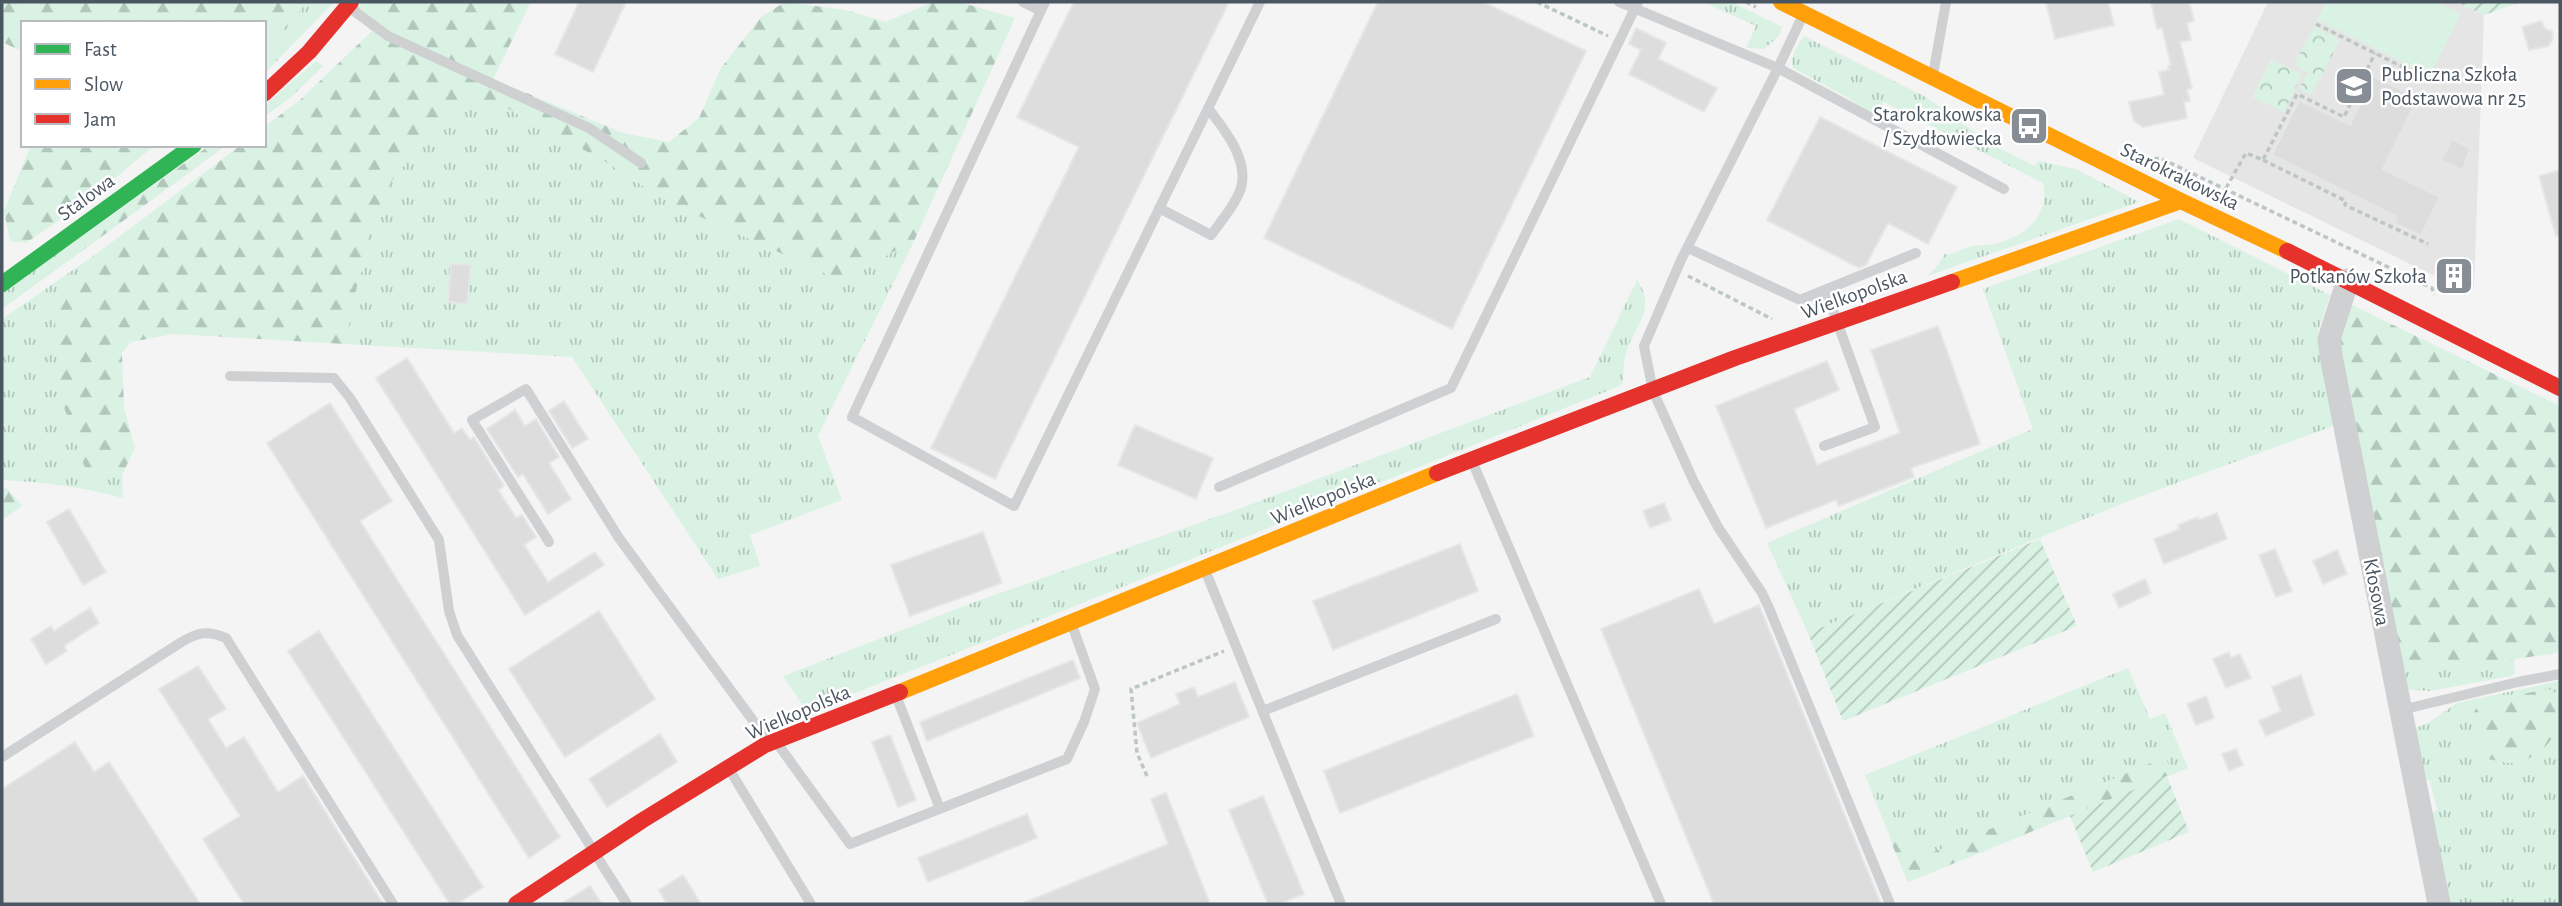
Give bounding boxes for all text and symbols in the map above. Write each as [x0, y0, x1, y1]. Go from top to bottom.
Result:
legend [21, 21, 266, 147]
text: Fast [84, 39, 117, 60]
place label: Publiczna Szkoła Podstawowa nr 25 [2381, 64, 2526, 109]
school or university icon: Publiczna Szkoła Podstawowa nr 25 [2333, 65, 2375, 107]
text: Slow [84, 74, 123, 95]
place label: Starokrakowska / Szydłowiecka [1873, 104, 2002, 149]
bus stop icon: Starokrakowska / Szydłowiecka [2008, 105, 2050, 147]
text: Jam [84, 109, 116, 130]
street label: Starokrakowska [2117, 139, 2243, 214]
street label: Stalowa [54, 170, 119, 225]
building icon: Potkanów Szkoła [2433, 255, 2475, 297]
street label: Wielkopolska [1798, 266, 1910, 323]
place label: Potkanów Szkoła [2290, 266, 2427, 287]
street label: Wielkopolska [1268, 468, 1379, 529]
street label: Kłosowa [2360, 556, 2393, 628]
street label: Wielkopolska [743, 681, 854, 744]

